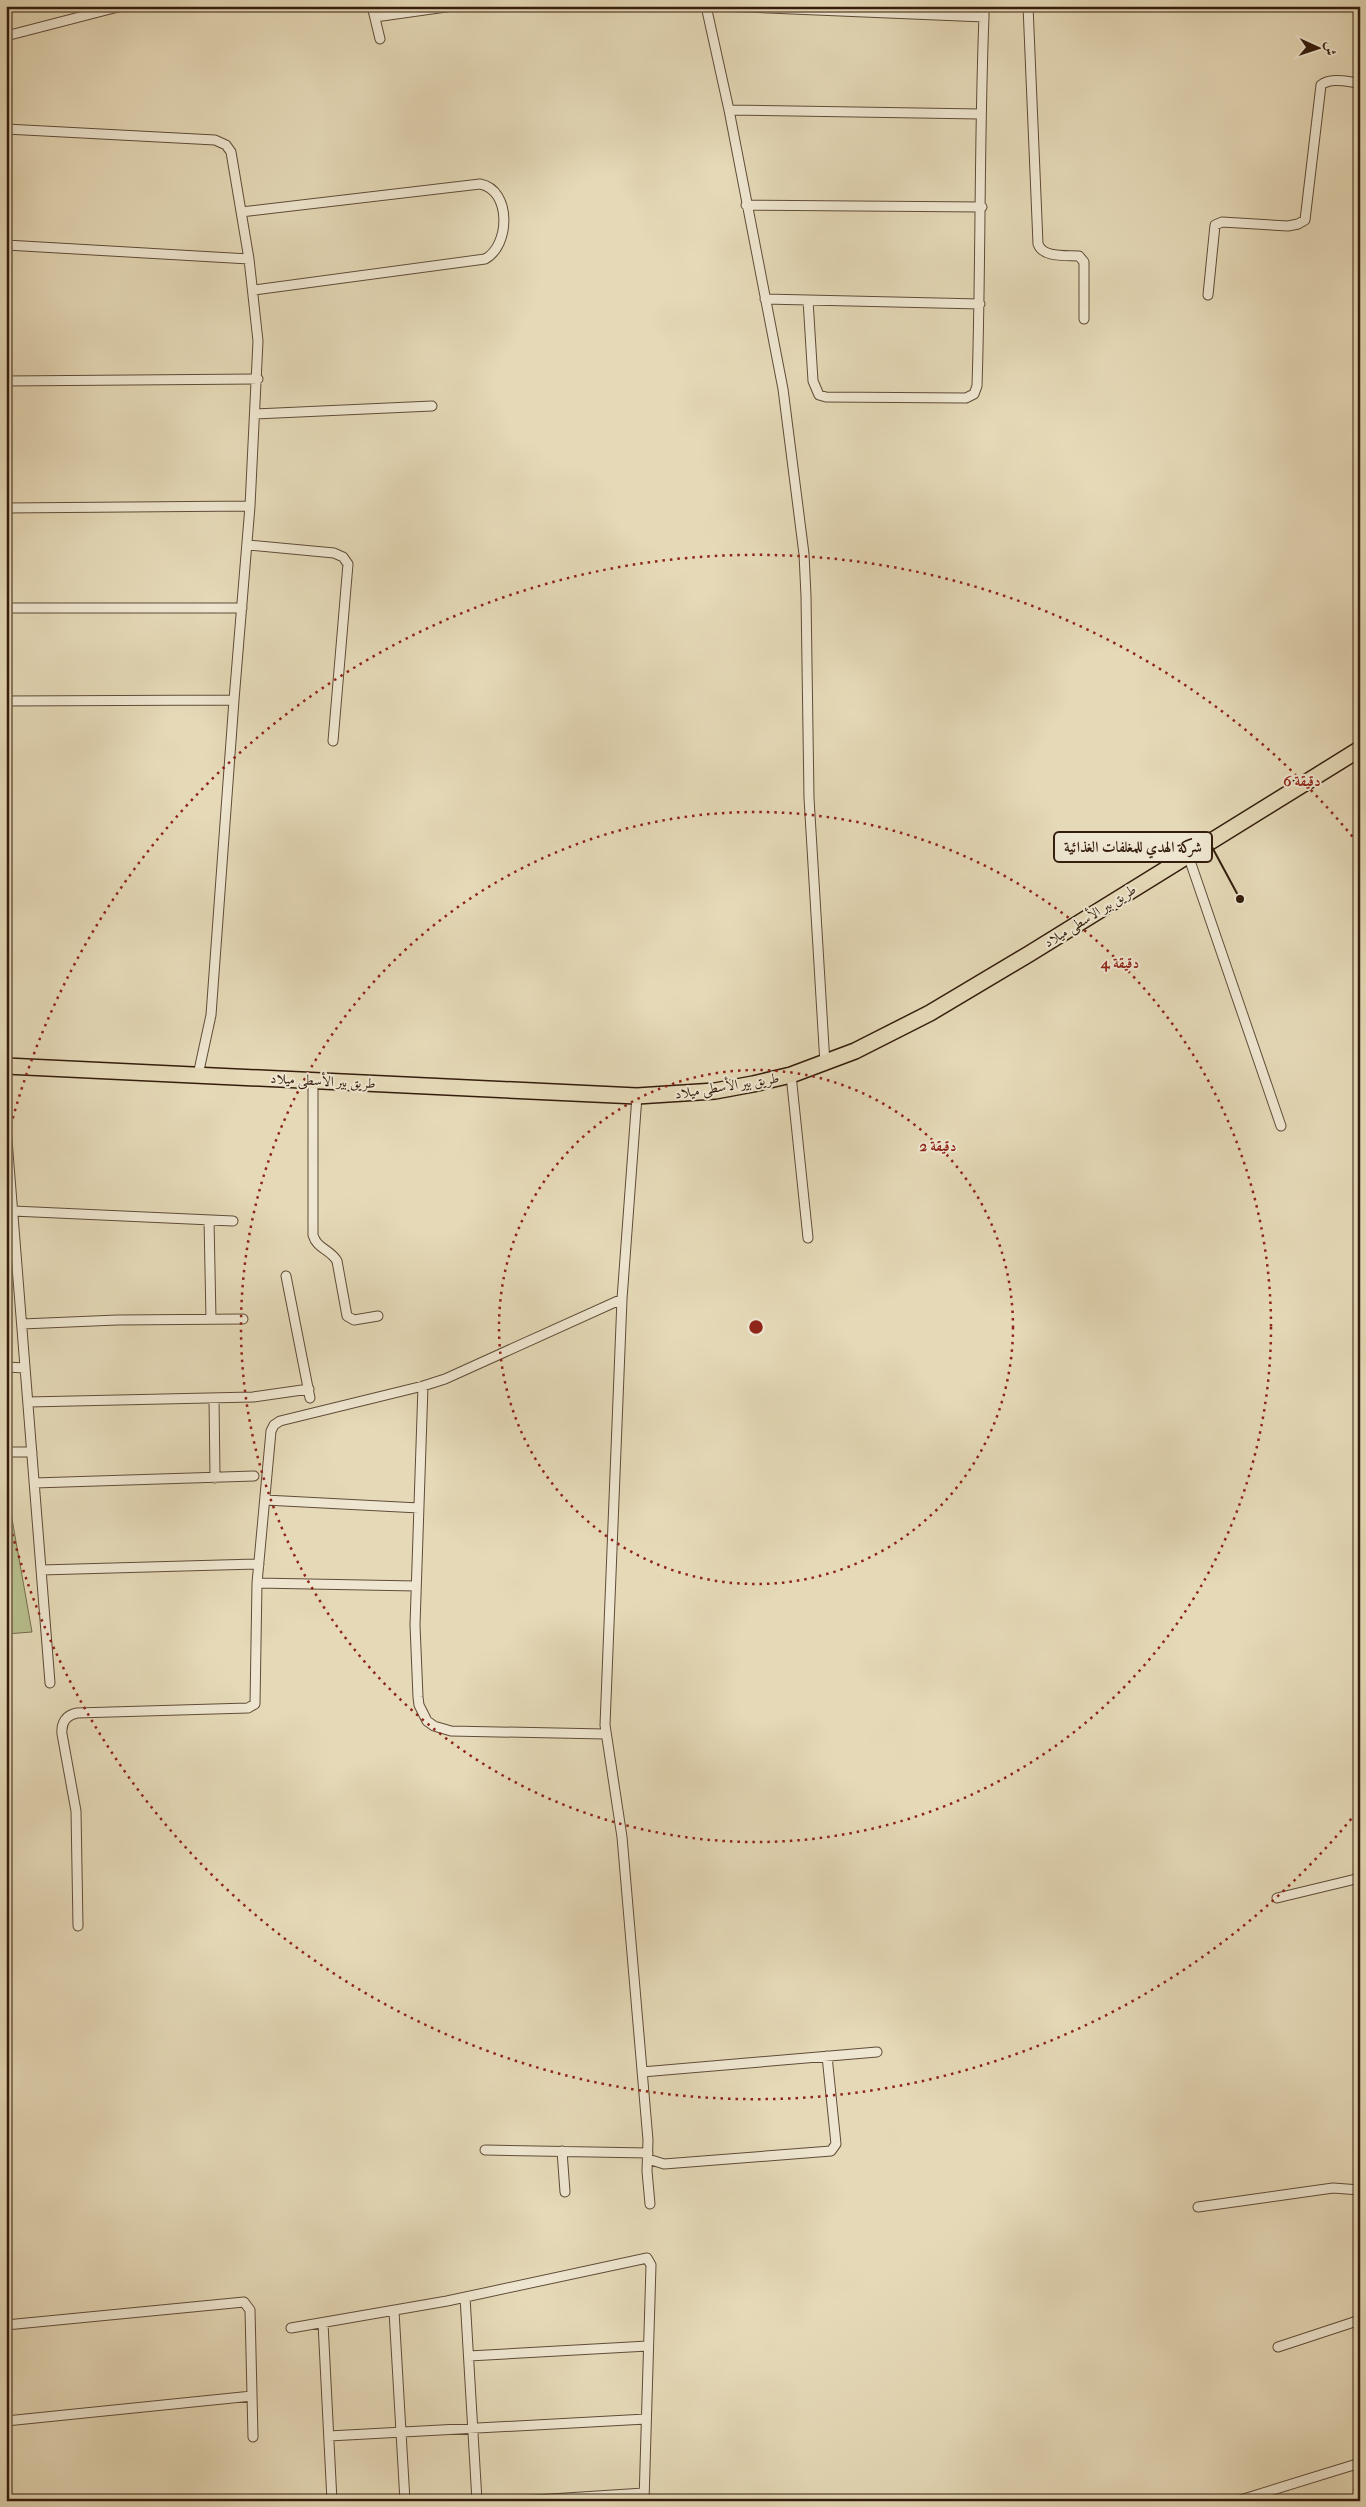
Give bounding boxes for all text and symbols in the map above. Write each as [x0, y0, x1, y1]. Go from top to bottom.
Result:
north arrow [1294, 22, 1344, 72]
text: ش [1322, 41, 1339, 56]
text: 6 دقيقة [1283, 772, 1321, 790]
callout: شركة الهدي للمغلفات الغذائية [1054, 832, 1212, 862]
text: شركة الهدي للمغلفات الغذائية [1064, 838, 1202, 859]
street label: طريق بير الأسطى ميلاد [1040, 879, 1140, 952]
text: 4 دقيقة [1100, 954, 1139, 972]
street label: طريق بير الأسطى ميلاد [673, 1067, 781, 1104]
street label: طريق بير الأسطى ميلاد [270, 1068, 376, 1093]
text: 2 دقيقة [919, 1137, 957, 1155]
centre of rings [747, 1318, 765, 1336]

